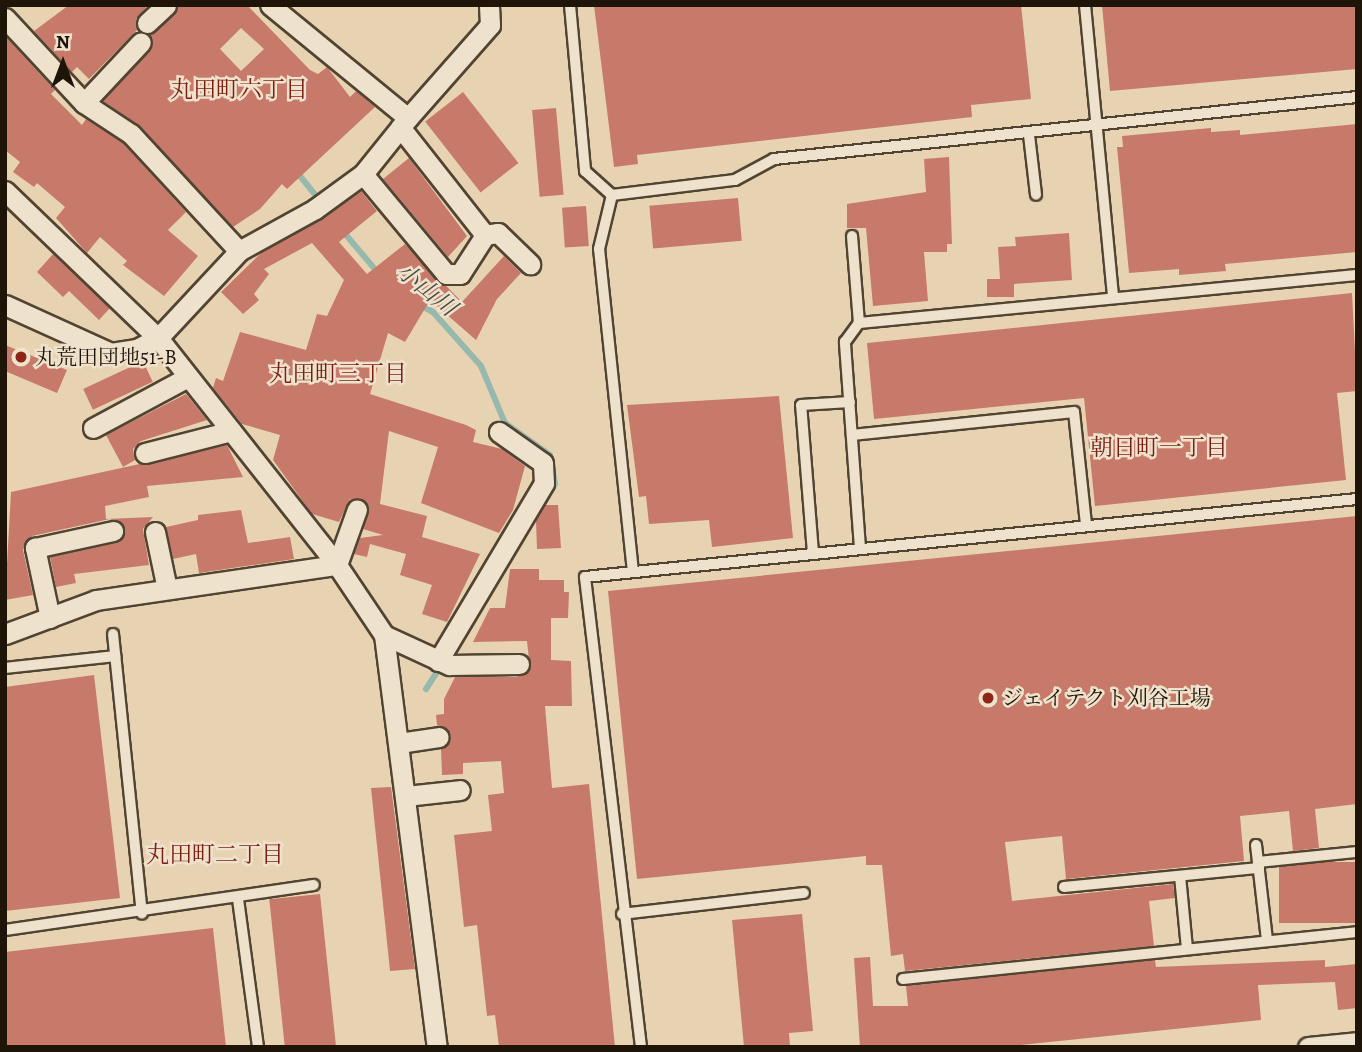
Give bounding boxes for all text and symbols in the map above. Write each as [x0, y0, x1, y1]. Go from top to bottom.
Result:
north arrow [28, 28, 98, 98]
text: N [56, 29, 70, 55]
district label: 丸田町六丁目 [170, 76, 308, 104]
water label: 小山川 [391, 258, 461, 322]
place label: 丸荒田団地51-B [35, 344, 176, 370]
marker: 丸荒田団地51-B [13, 349, 29, 365]
district label: 丸田町三丁目 [269, 360, 407, 388]
district label: 朝日町一丁目 [1090, 434, 1228, 462]
place label: ジェイテクト刈谷工場 [1002, 685, 1212, 711]
marker: ジェイテクト刈谷工場 [980, 690, 996, 706]
district label: 丸田町二丁目 [146, 841, 284, 869]

